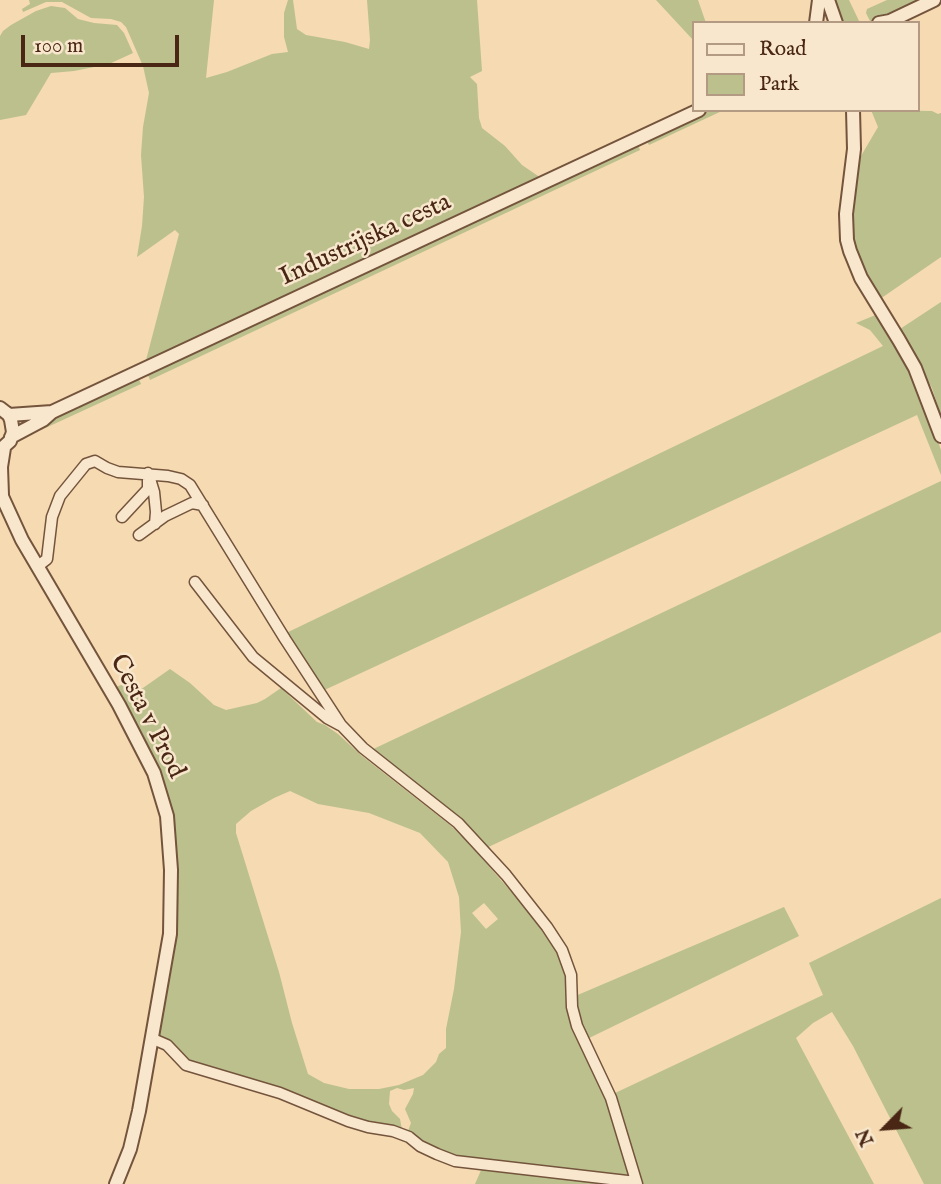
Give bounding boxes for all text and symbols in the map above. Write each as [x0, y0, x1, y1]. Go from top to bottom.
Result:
scale bar [24, 21, 182, 65]
legend [692, 21, 920, 112]
text: 100 m [34, 33, 83, 60]
text: Road [759, 36, 806, 63]
text: Park [759, 71, 799, 98]
street label: Industrijska cesta [275, 188, 457, 294]
street label: Cesta v Prod [101, 650, 191, 784]
north arrow [850, 1093, 920, 1163]
text: N [852, 1124, 880, 1149]

